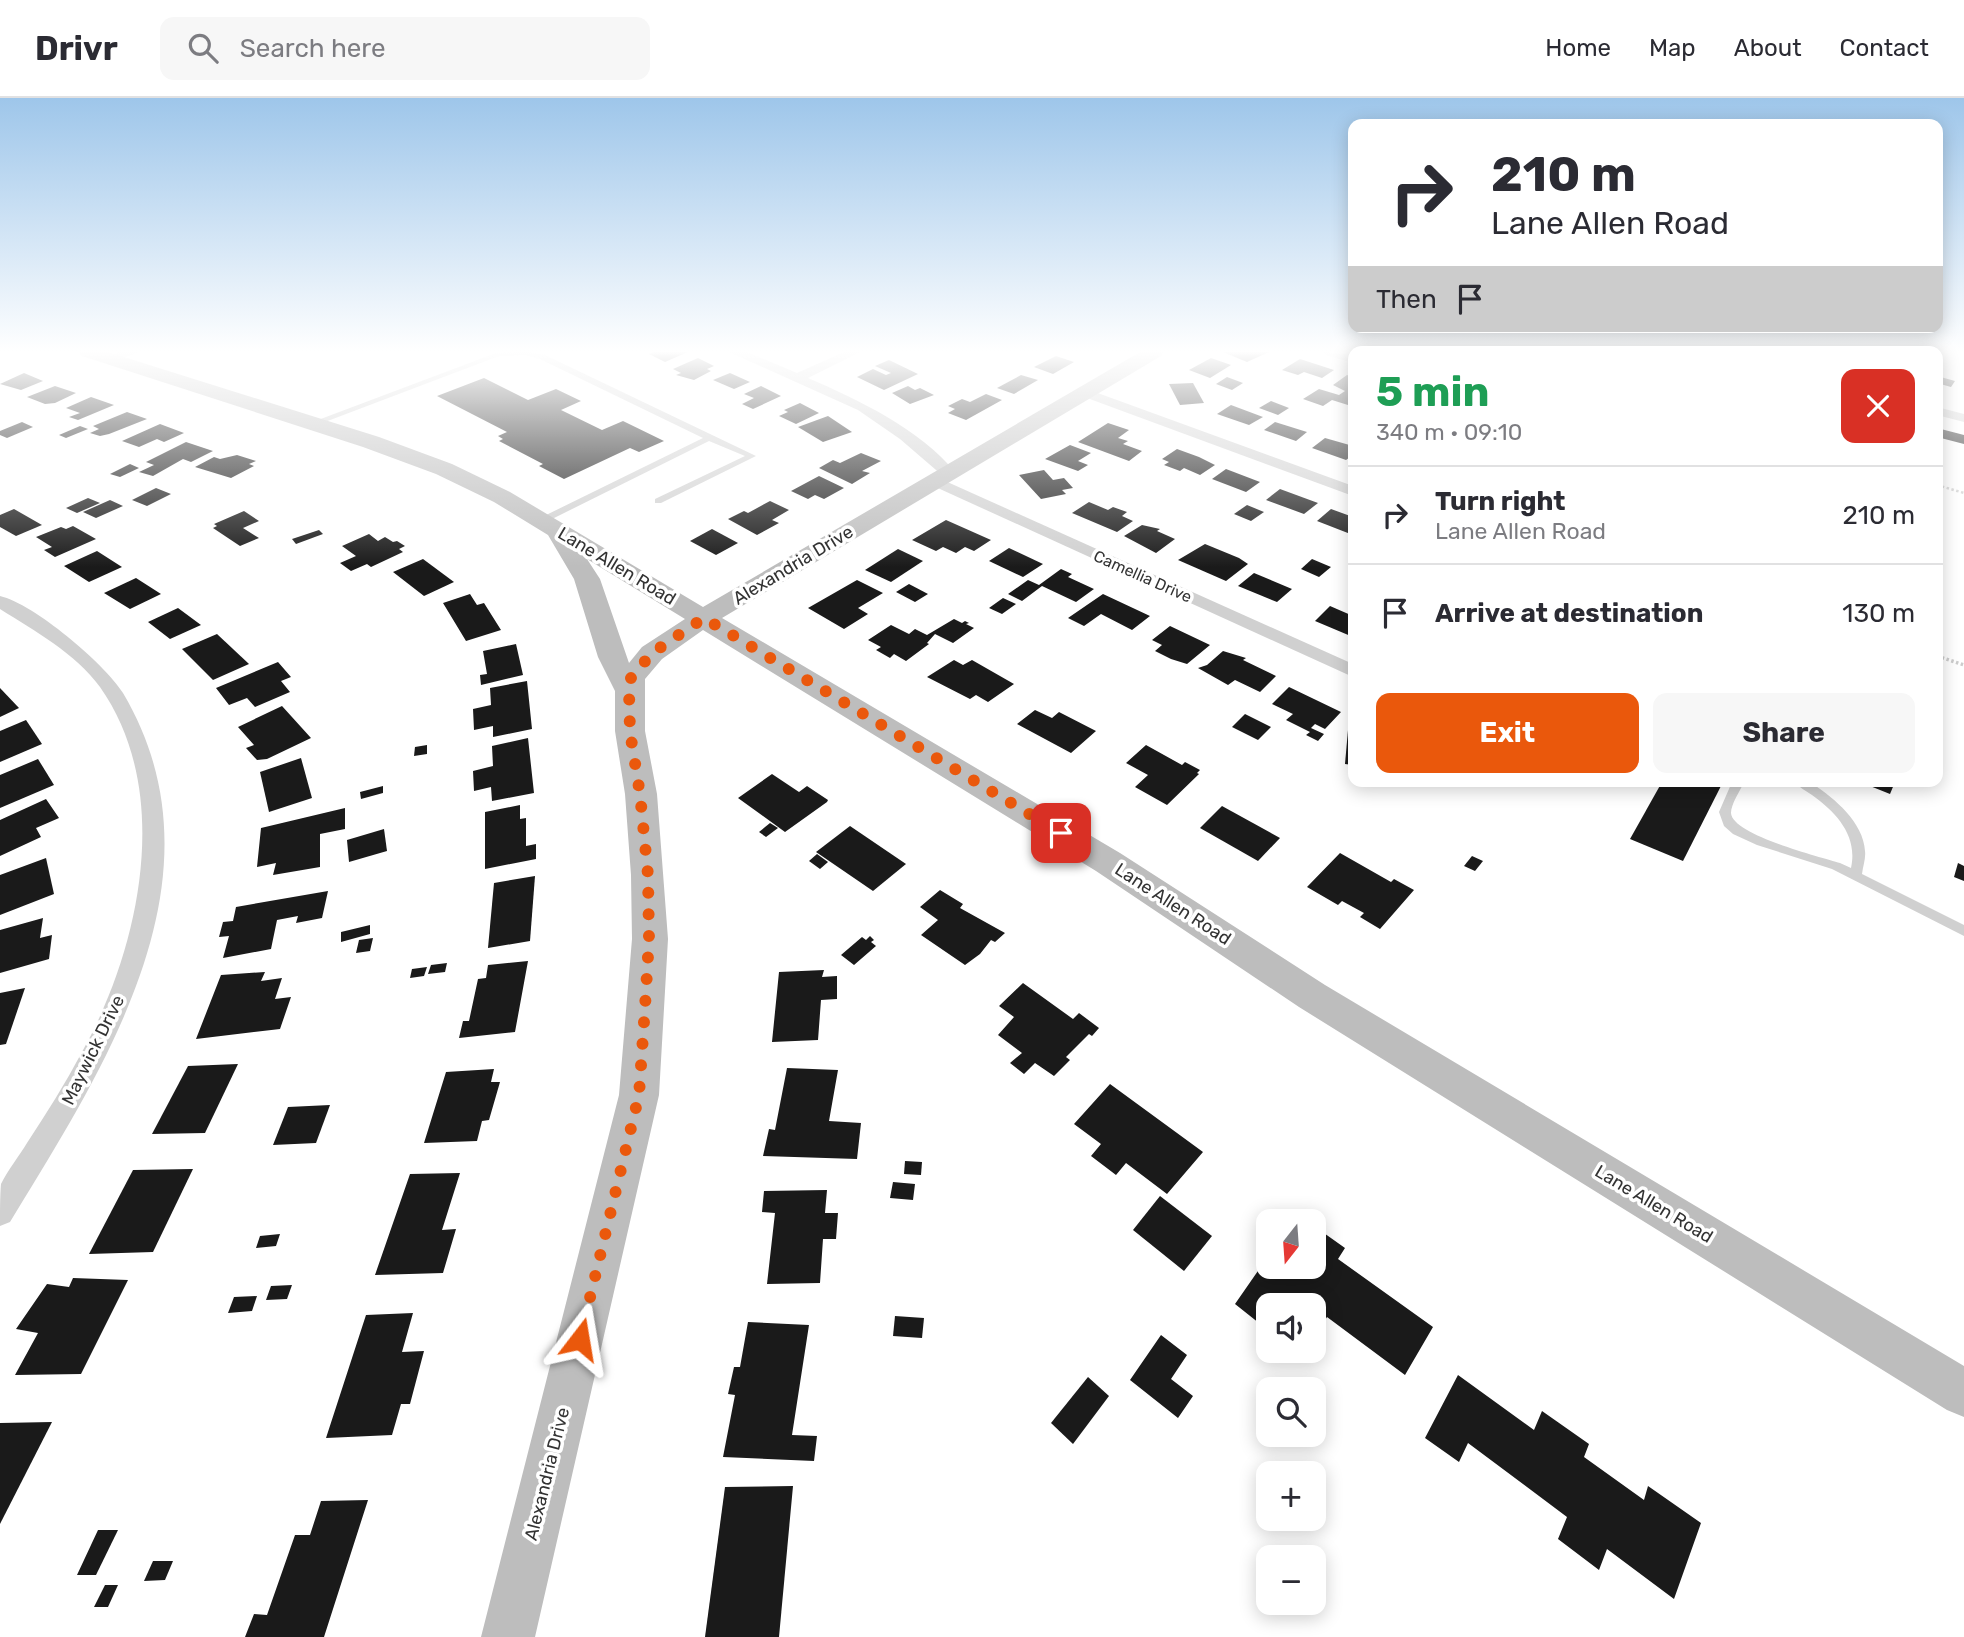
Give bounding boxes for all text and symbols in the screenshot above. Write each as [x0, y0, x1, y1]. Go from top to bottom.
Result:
search box [160, 17, 650, 80]
text: Drivr [35, 29, 118, 68]
icon: search [184, 29, 222, 67]
text: Search here [240, 33, 386, 64]
text: Home [1545, 34, 1611, 62]
text: Map [1649, 34, 1696, 62]
text: About [1734, 34, 1802, 62]
text: Contact [1840, 34, 1929, 62]
text: 210 m [1491, 145, 1636, 203]
icon: right [1376, 147, 1467, 238]
text: Lane Allen Road [1491, 204, 1729, 242]
icon: arrive [1451, 280, 1489, 318]
text: Then [1376, 284, 1437, 315]
text: 5 min [1376, 367, 1490, 417]
button: close [1841, 369, 1915, 443]
text: 340 m · 09:10 [1376, 418, 1522, 446]
text: Turn right [1435, 486, 1565, 517]
icon: right [1376, 496, 1414, 534]
text: 210 m [1843, 500, 1915, 531]
text: Lane Allen Road [1435, 517, 1606, 545]
street label: Alexandria Drive [729, 520, 857, 610]
street label: Lane Allen Road [554, 522, 680, 610]
street label: Camellia Drive [1091, 546, 1195, 607]
icon: arrive [1376, 594, 1414, 632]
text: Arrive at destination [1435, 598, 1703, 629]
text: 130 m [1842, 598, 1915, 629]
button: Exit [1376, 693, 1639, 773]
button: Share [1653, 693, 1915, 773]
pin [1031, 803, 1091, 863]
icon: arrive [1042, 814, 1080, 852]
street label: Lane Allen Road [1111, 858, 1235, 950]
street label: Maywick Drive [57, 991, 129, 1109]
street label: Lane Allen Road [1591, 1160, 1717, 1248]
north arrow [1256, 1209, 1326, 1279]
map controls [1256, 1209, 1326, 1615]
button: sound [1256, 1293, 1326, 1363]
position arrow [543, 1302, 617, 1376]
button: search [1256, 1377, 1326, 1447]
street label: Alexandria Drive [520, 1405, 574, 1543]
button: + [1256, 1461, 1326, 1531]
button: − [1256, 1545, 1326, 1615]

